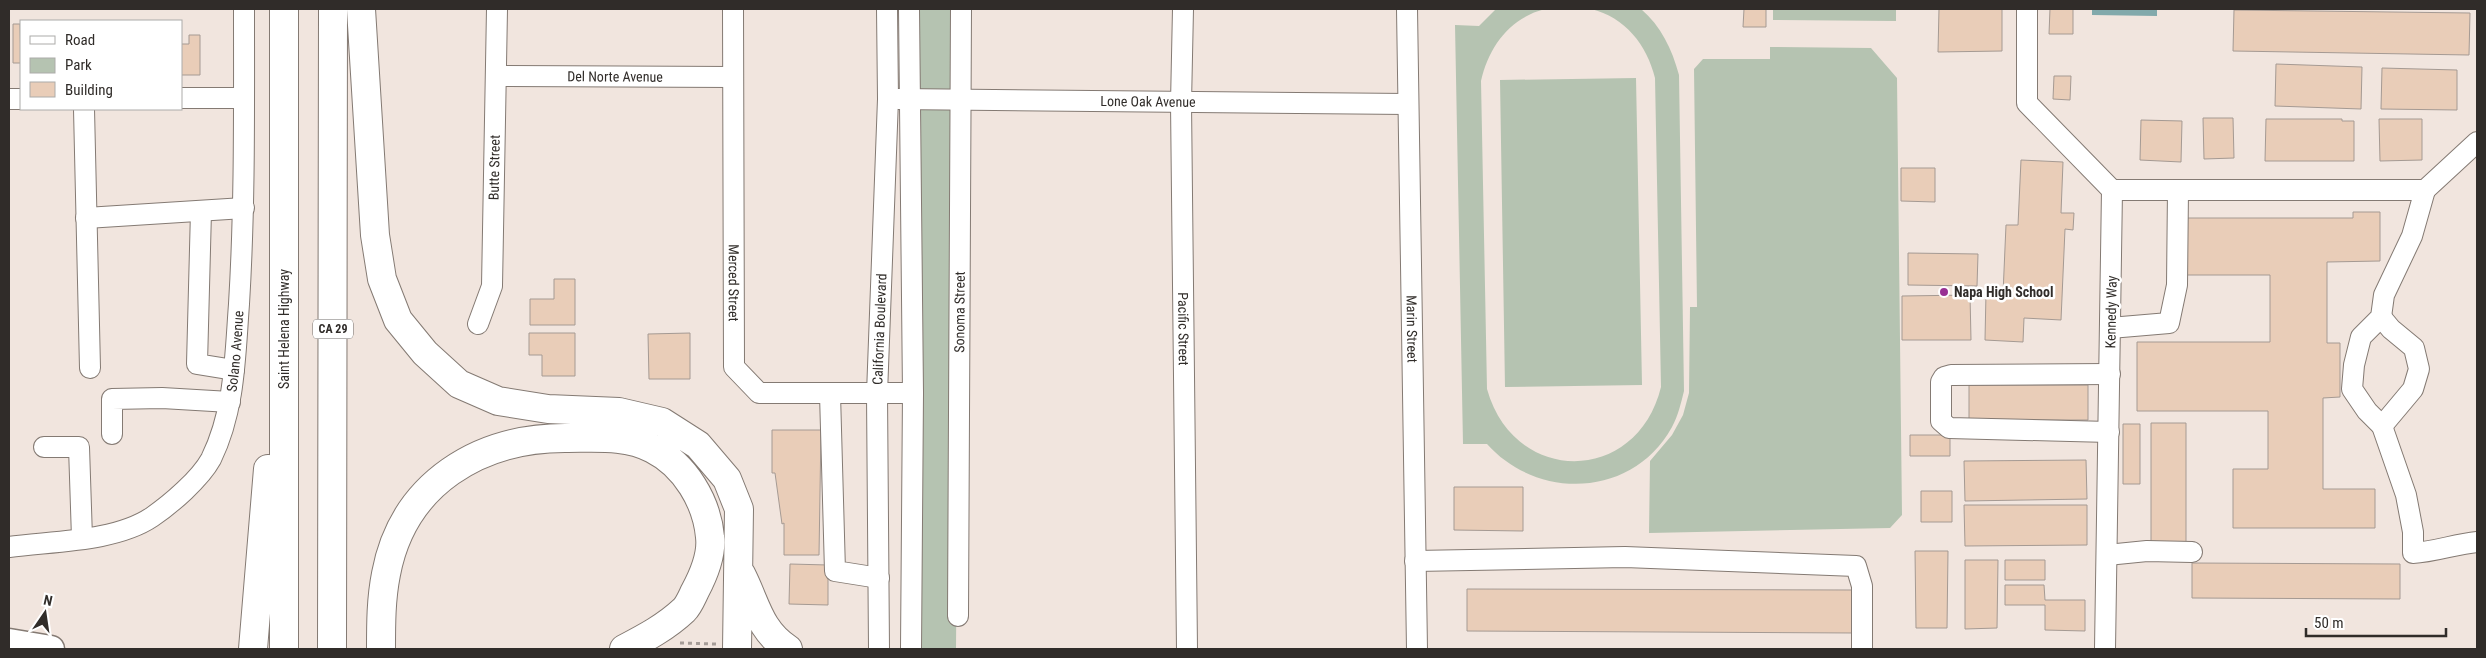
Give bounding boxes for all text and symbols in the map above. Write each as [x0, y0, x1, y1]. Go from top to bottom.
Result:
legend [20, 20, 182, 110]
text: Road [65, 31, 95, 49]
text: Park [65, 56, 92, 74]
street label: Del Norte Avenue [567, 68, 663, 85]
text: Building [65, 81, 113, 99]
street label: Lone Oak Avenue [1100, 93, 1196, 110]
street label: Butte Street [486, 135, 503, 200]
street label: Merced Street [726, 244, 742, 322]
street label: Saint Helena Highway [276, 269, 292, 389]
street label: Sonoma Street [951, 271, 968, 353]
street label: California Boulevard [869, 273, 889, 385]
street label: Kennedy Way [2102, 275, 2120, 349]
place label: Napa High School [1954, 284, 2054, 300]
marker: Napa High School [1938, 286, 1950, 298]
street label: Pacific Street [1175, 292, 1192, 366]
street label: Marin Street [1403, 295, 1421, 363]
street label: Solano Avenue [223, 310, 247, 393]
road number: CA 29 [313, 320, 353, 338]
north arrow [20, 588, 70, 638]
text: N [42, 592, 54, 609]
scale bar [2306, 606, 2446, 638]
text: 50 m [2314, 614, 2344, 632]

